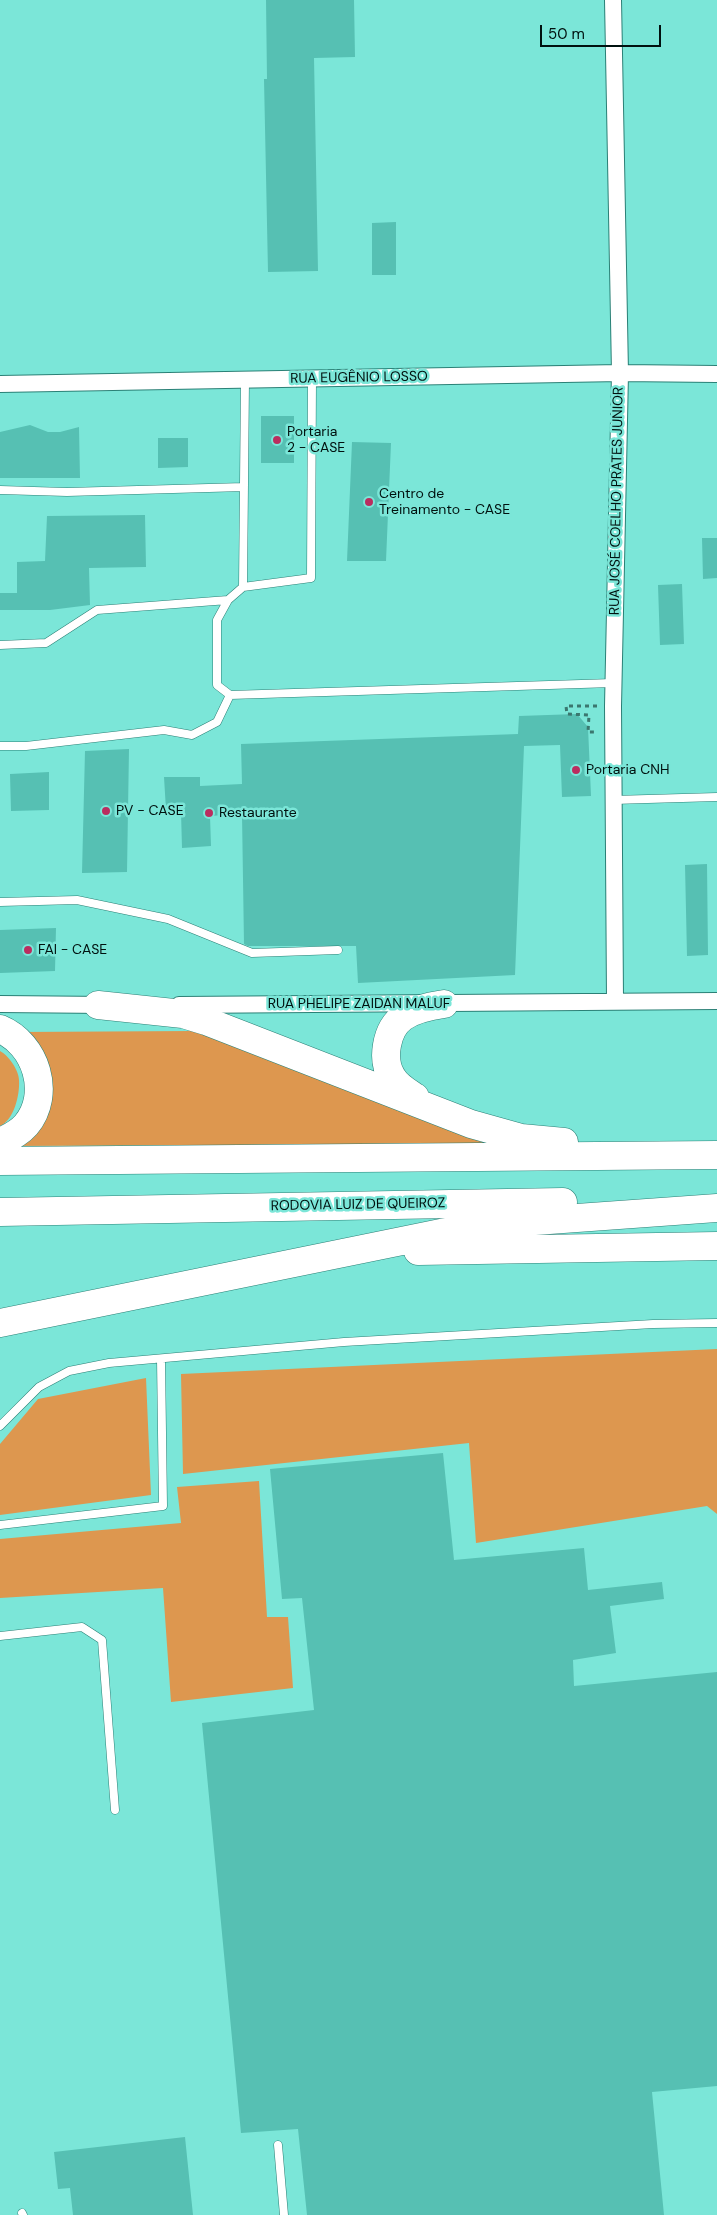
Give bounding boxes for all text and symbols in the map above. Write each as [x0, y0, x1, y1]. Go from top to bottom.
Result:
scale bar [542, 15, 663, 47]
text: 50 m [548, 24, 585, 44]
street label: RUA EUGÊNIO LOSSO [290, 368, 428, 388]
street label: RUA JOSÉ COELHO PRATES JUNIOR [607, 387, 627, 615]
place label: Portaria 2 - CASE [287, 424, 345, 457]
marker: Portaria 2 - CASE [271, 434, 283, 446]
place label: Centro de Treinamento - CASE [379, 486, 510, 518]
marker: Centro de Treinamento - CASE [363, 496, 375, 508]
place label: Portaria CNH [586, 762, 669, 778]
marker: Portaria CNH [570, 764, 582, 776]
place label: PV - CASE [116, 803, 184, 819]
marker: PV - CASE [100, 805, 112, 817]
place label: Restaurante [219, 805, 297, 821]
marker: Restaurante [203, 807, 215, 819]
place label: FAI - CASE [38, 942, 107, 958]
marker: FAI - CASE [22, 944, 34, 956]
street label: RUA PHELIPE ZAIDAN MALUF [268, 996, 450, 1012]
street label: RODOVIA LUIZ DE QUEIROZ [270, 1195, 446, 1215]

